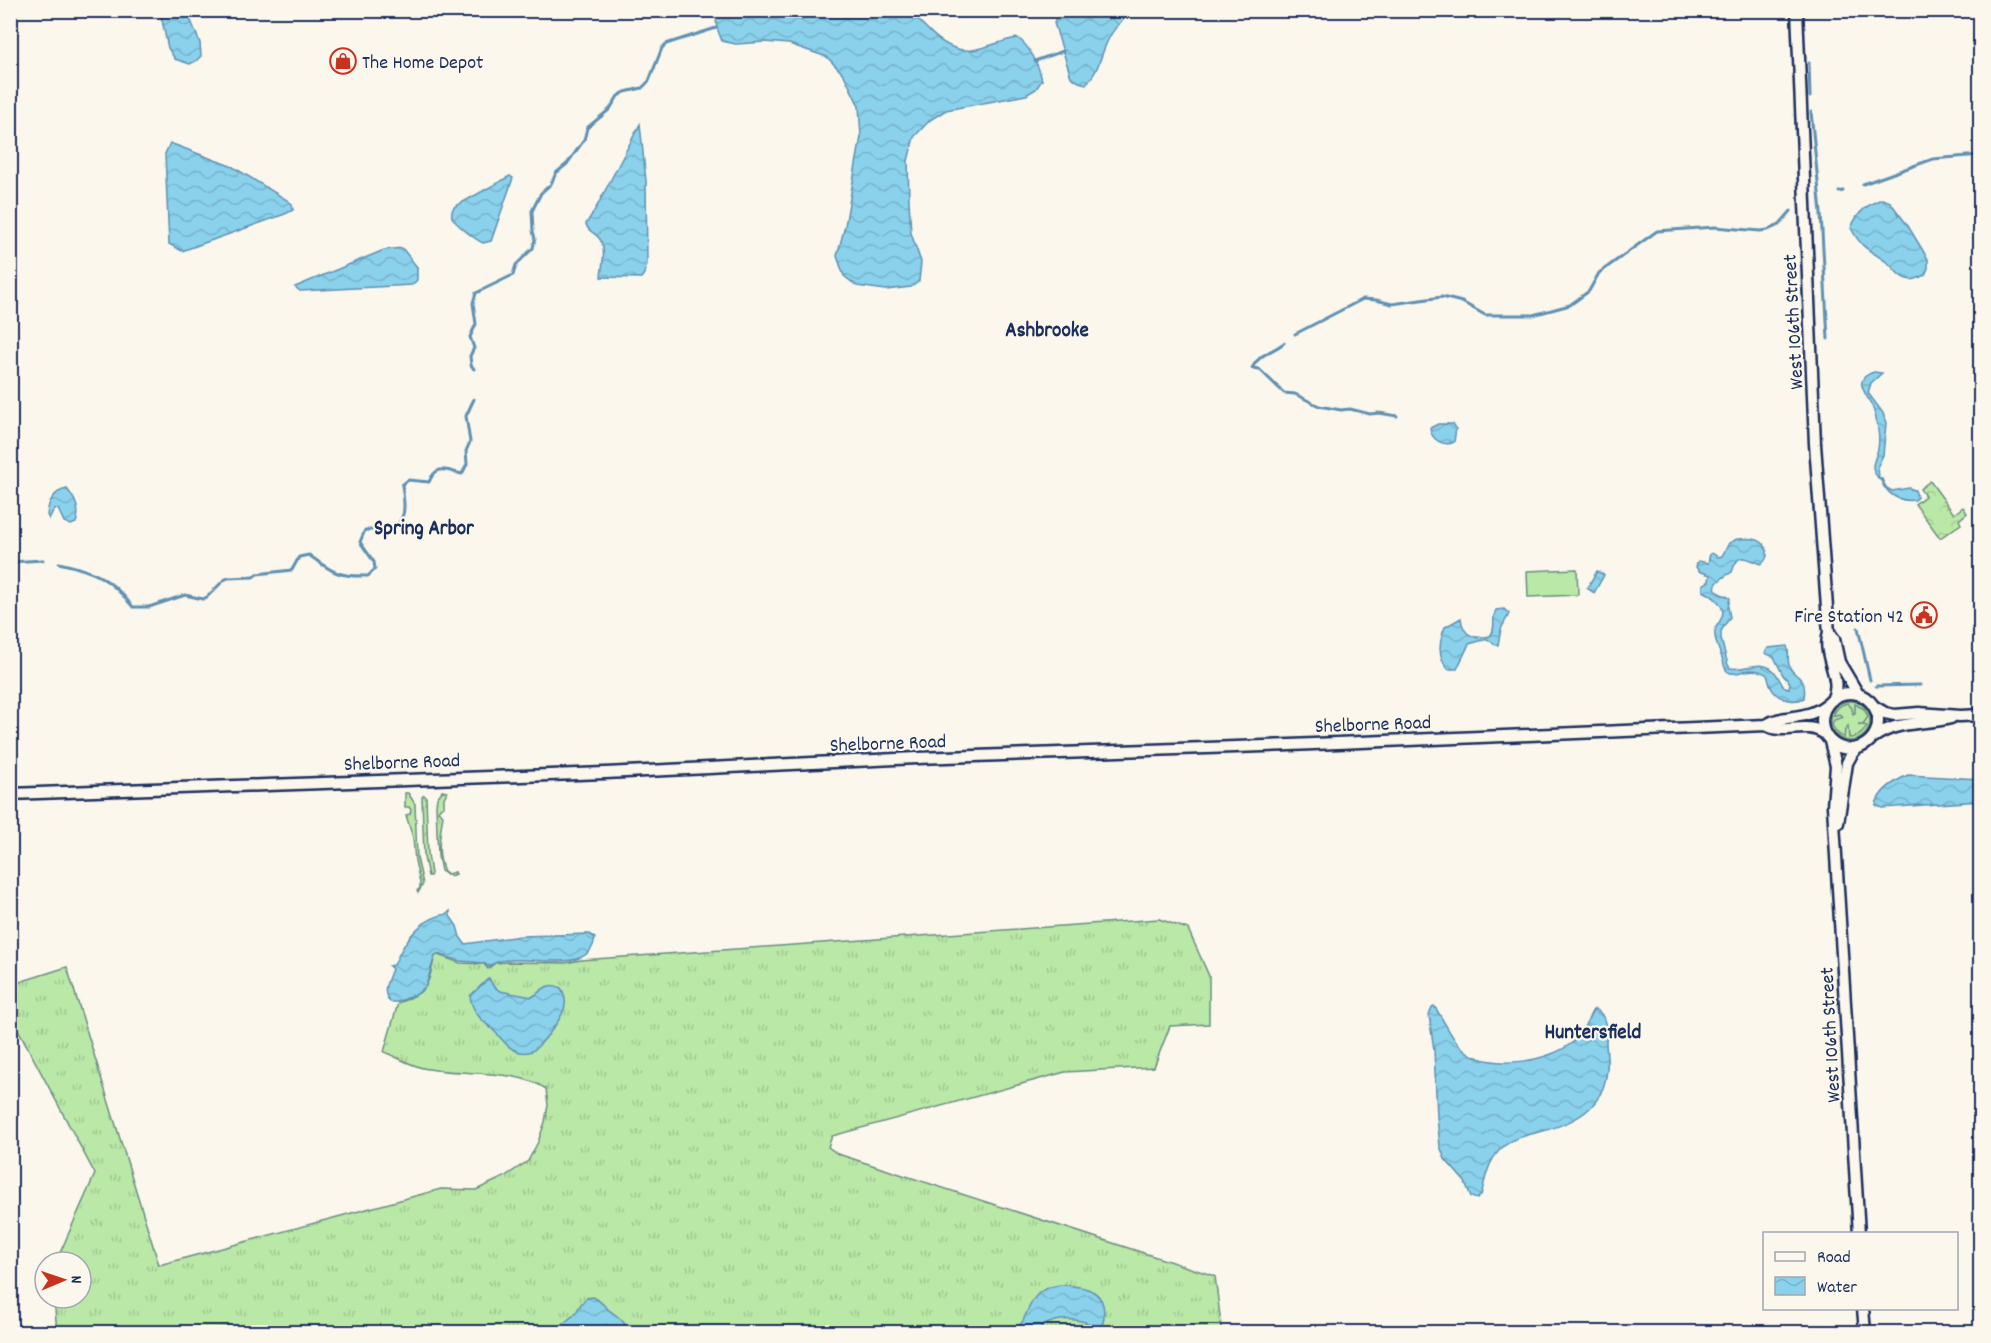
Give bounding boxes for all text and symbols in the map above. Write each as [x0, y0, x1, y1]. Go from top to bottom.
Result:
shop icon: The Home Depot [328, 46, 358, 76]
place label: The Home Depot [362, 50, 483, 78]
street label: West 106th Street [1777, 253, 1813, 390]
district label: Ashbrooke [1005, 317, 1089, 347]
district label: Spring Arbor [374, 515, 475, 545]
public building icon: Fire Station 42 [1909, 600, 1939, 630]
place label: Fire Station 42 [1794, 604, 1904, 632]
street label: Shelborne Road [1314, 710, 1432, 742]
street label: Shelborne Road [829, 729, 947, 761]
street label: Shelborne Road [343, 748, 461, 780]
street label: West 106th Street [1814, 966, 1850, 1103]
district label: Huntersfield [1545, 1019, 1642, 1049]
legend [1763, 1232, 1958, 1310]
text: Road [1817, 1246, 1851, 1271]
north arrow [33, 1250, 93, 1310]
text: N [64, 1275, 87, 1284]
text: Water [1817, 1276, 1857, 1301]

